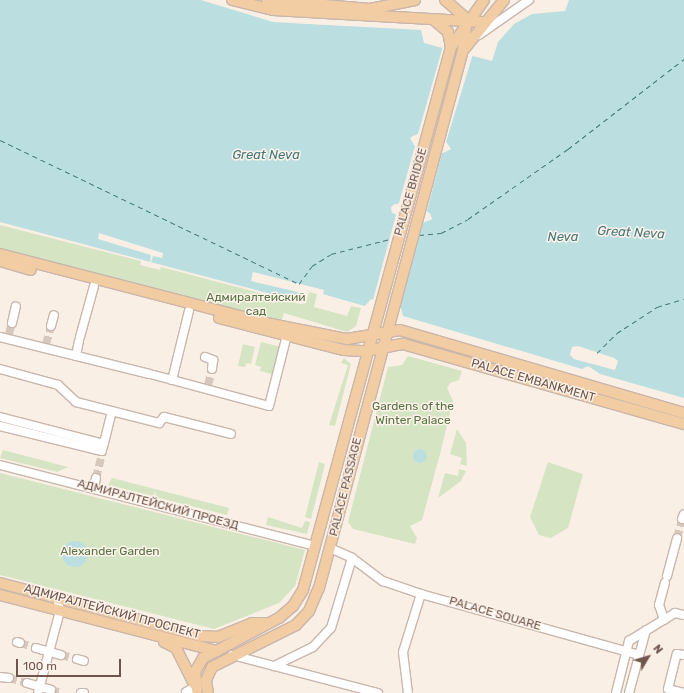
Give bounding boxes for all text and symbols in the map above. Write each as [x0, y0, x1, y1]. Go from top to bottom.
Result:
street label: PALACE BRIDGE [392, 146, 430, 238]
water label: Great Neva [232, 147, 300, 163]
water label: Great Neva [597, 223, 665, 243]
water label: Neva [548, 229, 578, 245]
park label: Адмиралтейский сад [206, 291, 306, 319]
street label: PALACE EMBANKMENT [469, 356, 597, 406]
park label: Gardens of the Winter Palace [372, 400, 454, 428]
street label: PALACE PASSAGE [327, 436, 365, 538]
street label: АДМИРАЛТЕЙСКИЙ ПРОЕЗД [76, 477, 240, 533]
park label: Alexander Garden [60, 545, 160, 559]
street label: АДМИРАЛТЕЙСКИЙ ПРОСПЕКТ [22, 582, 202, 642]
street label: PALACE SQUARE [447, 594, 543, 634]
north arrow [628, 637, 668, 677]
text: N [650, 642, 665, 656]
scale bar [18, 651, 123, 677]
text: 100 m [23, 659, 57, 673]

